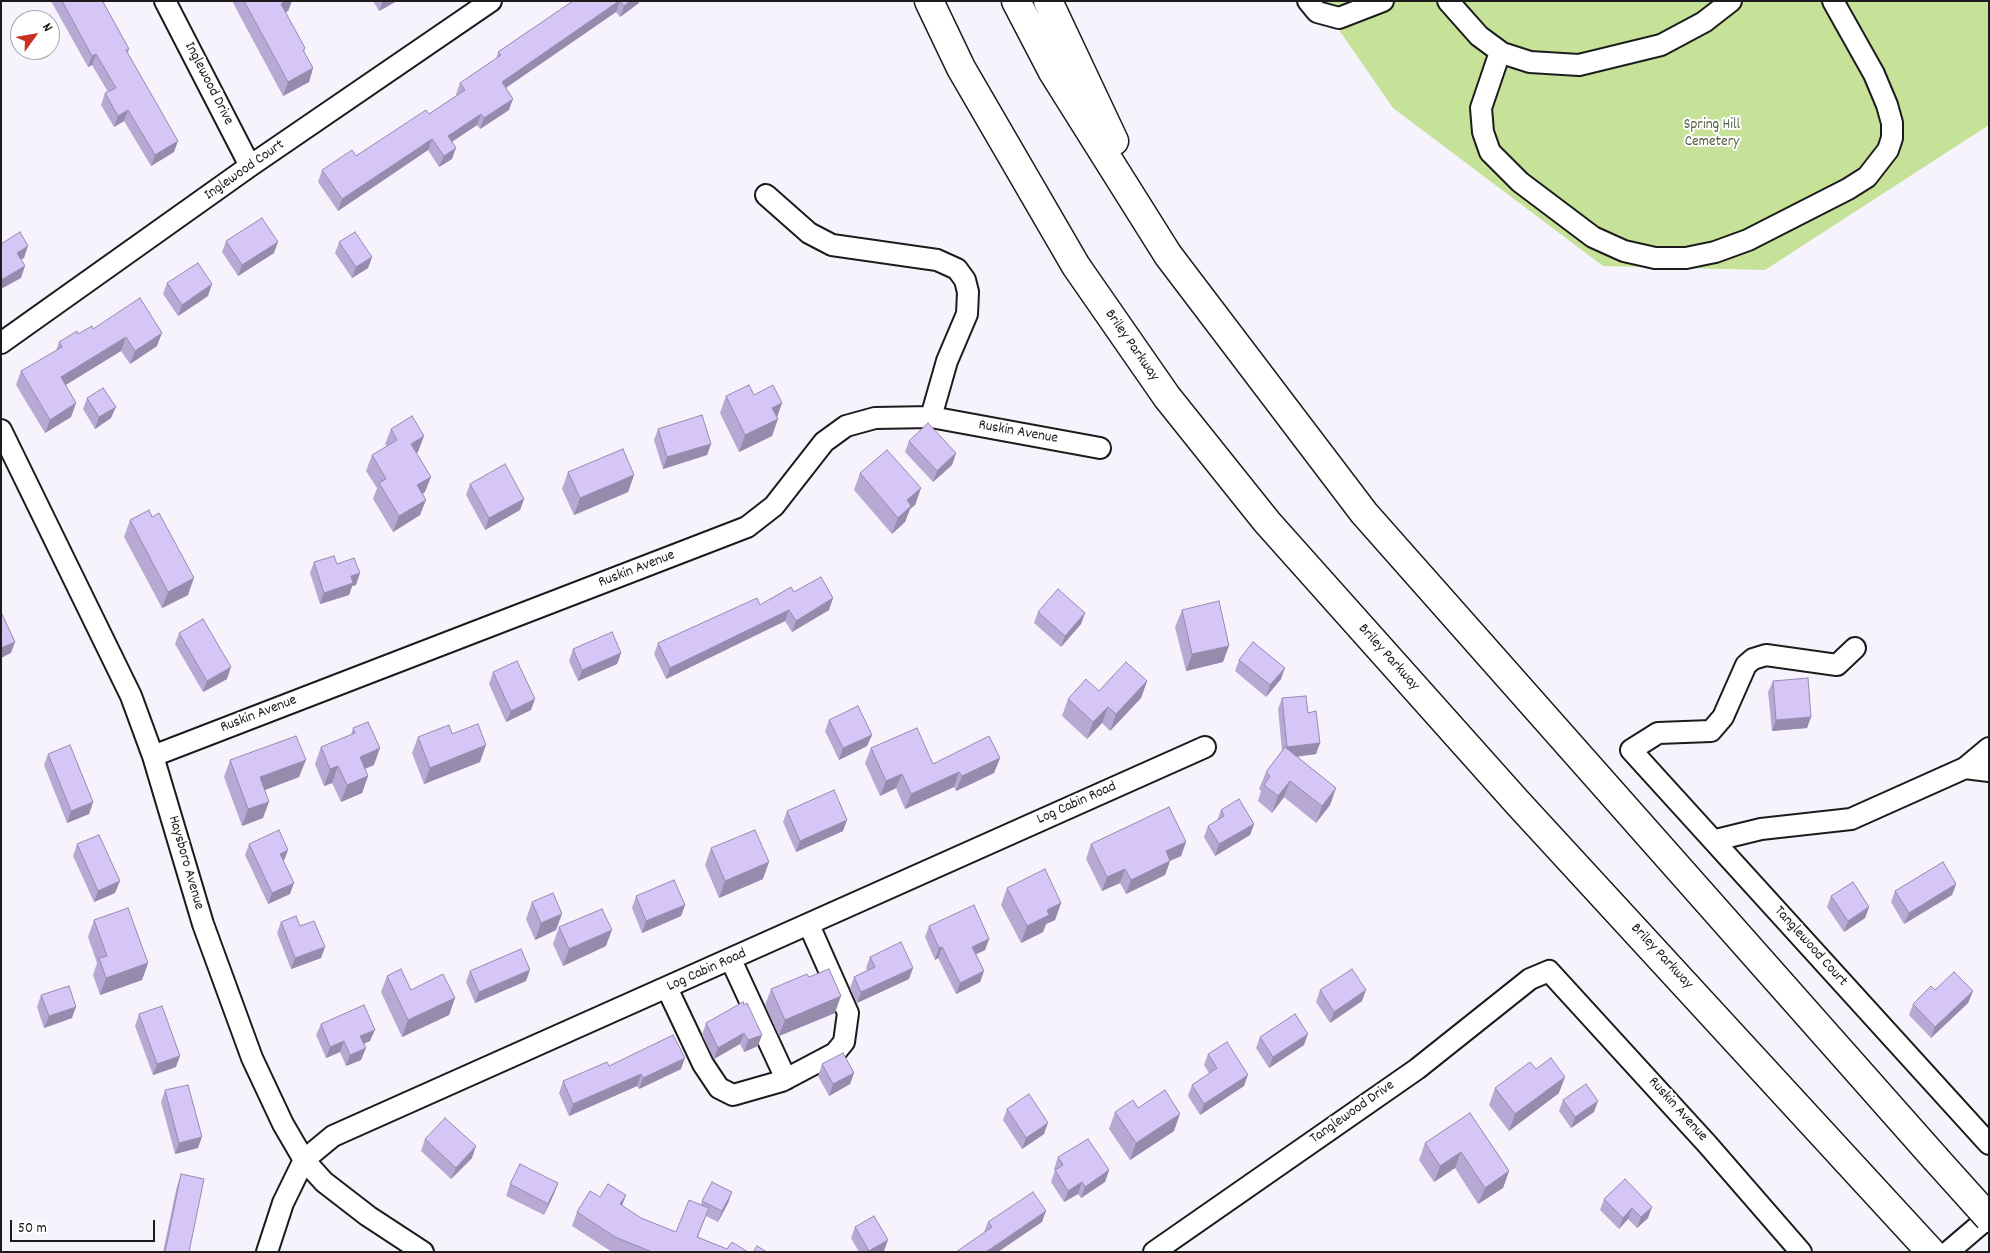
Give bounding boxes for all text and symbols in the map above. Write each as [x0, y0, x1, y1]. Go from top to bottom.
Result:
north arrow [10, 10, 60, 60]
text: N [37, 19, 57, 36]
street label: Inglewood Drive [179, 40, 237, 128]
park label: Spring Hill Cemetery [1684, 117, 1740, 152]
street label: Inglewood Court [202, 137, 288, 205]
street label: Briley Parkway [1100, 307, 1162, 385]
street label: Ruskin Avenue [977, 417, 1059, 449]
street label: Ruskin Avenue [596, 547, 678, 593]
street label: Briley Parkway [1353, 621, 1423, 695]
street label: Ruskin Avenue [218, 692, 300, 738]
street label: Log Cabin Road [1035, 779, 1119, 829]
street label: Haysboro Avenue [163, 814, 207, 912]
street label: Tanglewood Court [1769, 903, 1851, 991]
street label: Briley Parkway [1626, 920, 1696, 994]
street label: Log Cabin Road [665, 946, 749, 996]
street label: Ruskin Avenue [1643, 1074, 1711, 1146]
street label: Tanglewood Drive [1307, 1077, 1399, 1149]
scale bar [12, 1210, 158, 1242]
text: 50 m [18, 1218, 47, 1240]

